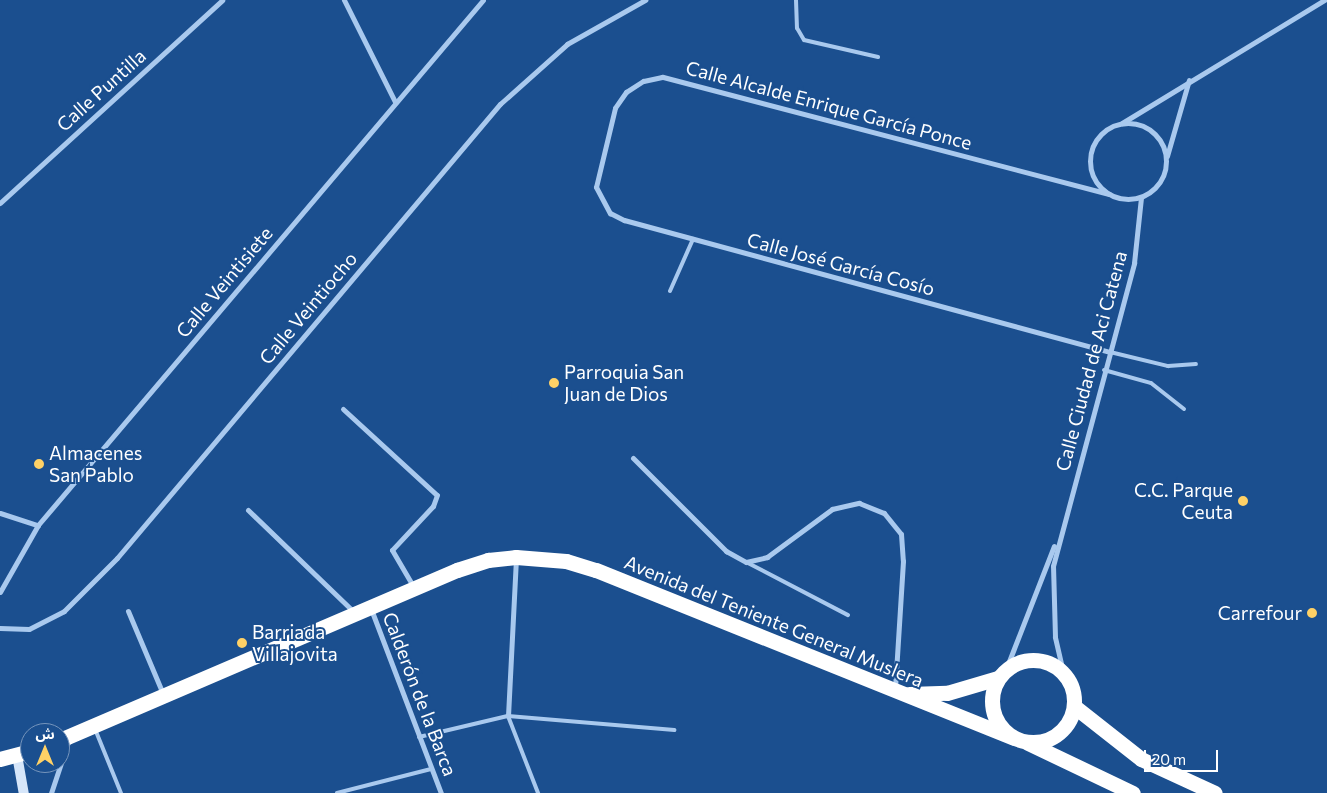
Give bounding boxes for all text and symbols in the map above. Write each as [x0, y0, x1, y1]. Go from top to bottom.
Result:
street label: Calle Puntilla [52, 44, 150, 136]
street label: Calle Alcalde Enrique García Ponce [683, 56, 975, 154]
street label: Calle Veintisiete [171, 222, 277, 342]
street label: Calle José García Cosío [745, 228, 937, 300]
street label: Calle Veintiocho [254, 247, 362, 369]
street label: Calle Ciudad de Aci Catena [1051, 248, 1131, 474]
place label: Parroquia San Juan de Dios [564, 361, 684, 405]
marker: Parroquia San Juan de Dios [548, 377, 560, 389]
place label: Almacenes San Pablo [49, 442, 142, 486]
marker: Almacenes San Pablo [33, 458, 45, 470]
place label: C.C. Parque Ceuta [1134, 479, 1233, 523]
marker: C.C. Parque Ceuta [1237, 495, 1249, 507]
street label: Avenida del Teniente General Muslera [621, 550, 927, 692]
place label: Carrefour [1218, 602, 1302, 624]
marker: Carrefour [1306, 607, 1318, 619]
street label: Calderón de la Barca [378, 609, 462, 779]
place label: Barriada Villajovita [252, 621, 338, 665]
marker: Barriada Villajovita [236, 637, 248, 649]
north arrow [20, 723, 70, 773]
text: ش [35, 725, 55, 742]
scale bar [1147, 740, 1221, 772]
text: 20 m [1152, 750, 1186, 768]

